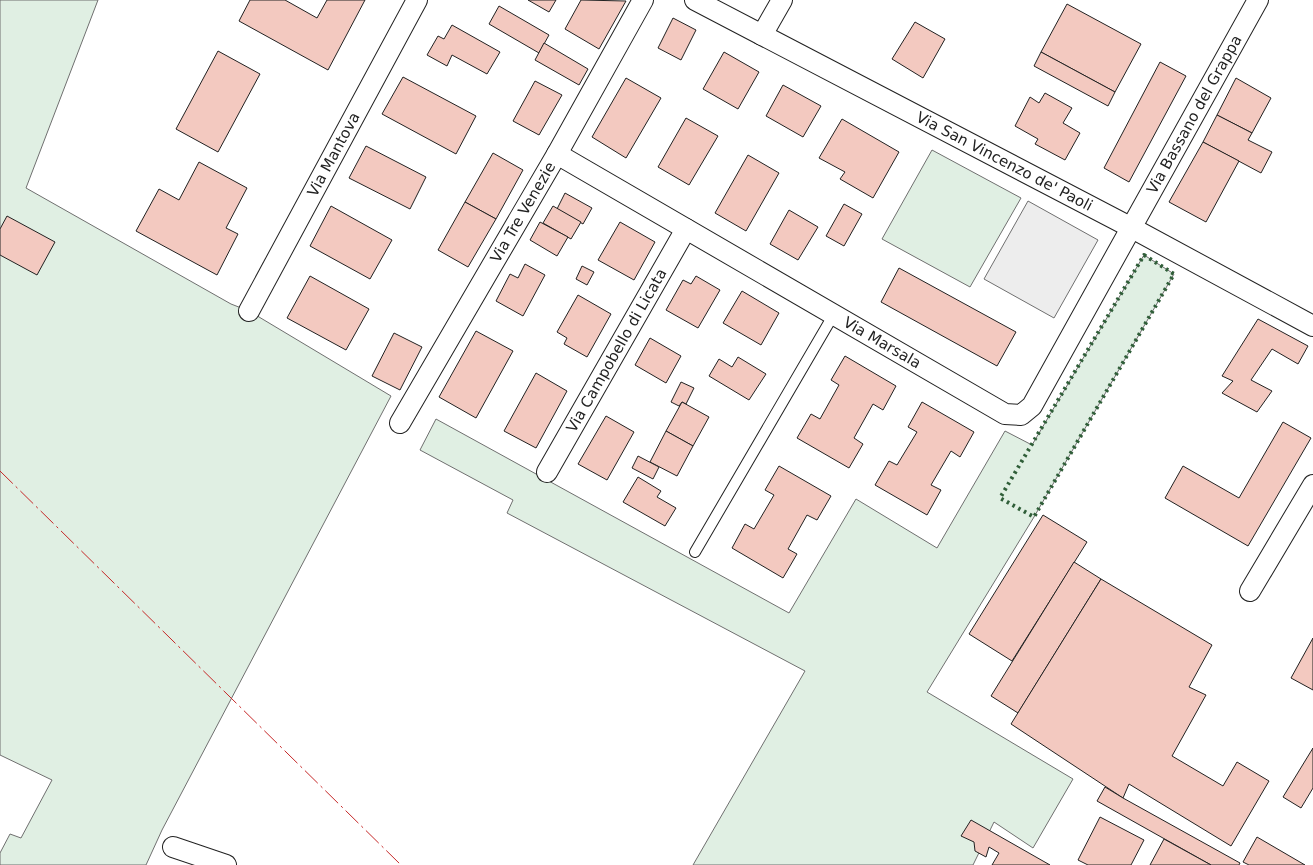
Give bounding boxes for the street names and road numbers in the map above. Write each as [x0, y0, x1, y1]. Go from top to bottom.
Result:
street label: Via Bassano del Grappa [1143, 32, 1246, 197]
street label: Via San Vincenzo de' Paoli [913, 108, 1096, 215]
street label: Via Mantova [304, 109, 364, 200]
street label: Via Tre Venezie [487, 159, 559, 266]
street label: Via Campobello di Licata [563, 265, 670, 436]
street label: Via Marsala [840, 313, 924, 372]

